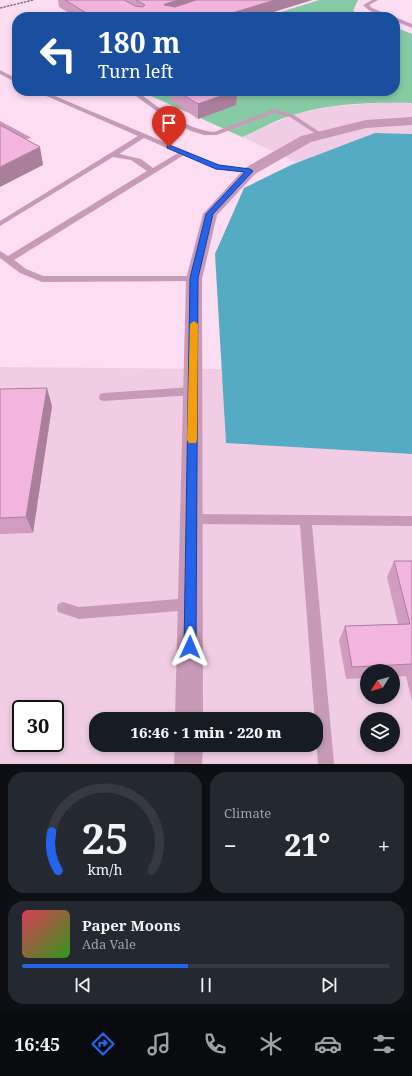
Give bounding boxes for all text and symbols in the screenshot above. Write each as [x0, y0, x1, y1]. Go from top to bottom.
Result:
text: 180 m [98, 23, 180, 61]
icon: left [32, 28, 84, 80]
text: Turn left [98, 59, 173, 83]
pin [152, 106, 186, 147]
icon: arrive [158, 112, 180, 134]
position arrow [169, 626, 211, 668]
north arrow [360, 664, 400, 704]
map controls [360, 664, 400, 752]
speed limit sign: 30 [12, 700, 64, 752]
button: layers [360, 712, 400, 752]
text: 16:46 · 1 min · 220 m [130, 722, 282, 742]
text: Climate [224, 804, 271, 822]
text: 25 [81, 809, 129, 865]
text: 21° [284, 824, 330, 865]
text: − [224, 830, 237, 860]
text: + [378, 830, 390, 860]
text: km/h [87, 859, 123, 878]
text: Paper Moons [82, 915, 181, 935]
text: Ada Vale [82, 935, 136, 953]
icon: previous [72, 974, 94, 996]
icon: pause [195, 974, 217, 996]
icon: next [318, 974, 340, 996]
icon: directions [89, 1030, 117, 1058]
icon: music [145, 1030, 173, 1058]
icon: phone [201, 1030, 229, 1058]
icon: climate [257, 1030, 285, 1058]
icon: car [314, 1030, 342, 1058]
icon: filters [370, 1030, 398, 1058]
text: 16:45 [14, 1032, 60, 1056]

